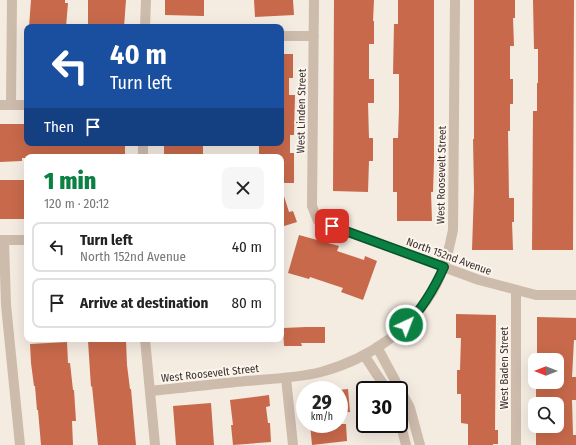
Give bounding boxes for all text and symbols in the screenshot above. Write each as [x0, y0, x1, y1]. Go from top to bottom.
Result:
text: 40 m [110, 38, 167, 71]
icon: left [44, 40, 96, 92]
street label: West Linden Street [294, 68, 309, 153]
text: Turn left [110, 72, 172, 94]
icon: arrive [82, 116, 104, 138]
text: Then [44, 118, 74, 136]
street label: West Roosevelt Street [434, 125, 449, 224]
text: 1 min [44, 167, 96, 195]
button: close [222, 167, 264, 209]
text: 120 m · 20:12 [44, 196, 109, 211]
pin [315, 209, 349, 243]
icon: arrive [321, 215, 343, 237]
text: Turn left [80, 231, 133, 249]
street label: North 152nd Avenue [404, 235, 493, 278]
icon: left [46, 236, 68, 258]
text: 40 m [232, 238, 262, 256]
text: North 152nd Avenue [80, 249, 186, 264]
icon: arrive [46, 292, 68, 314]
text: Arrive at destination [80, 294, 208, 312]
text: 80 m [232, 294, 262, 312]
position arrow [385, 304, 427, 346]
street label: West Baden Street [498, 326, 511, 409]
north arrow [528, 353, 564, 389]
map controls [528, 353, 564, 433]
street label: West Roosevelt Street [160, 362, 260, 385]
speed limit sign: 30 [356, 381, 408, 433]
text: 29 [312, 390, 332, 414]
button: search [528, 397, 564, 433]
text: km/h [311, 411, 333, 423]

